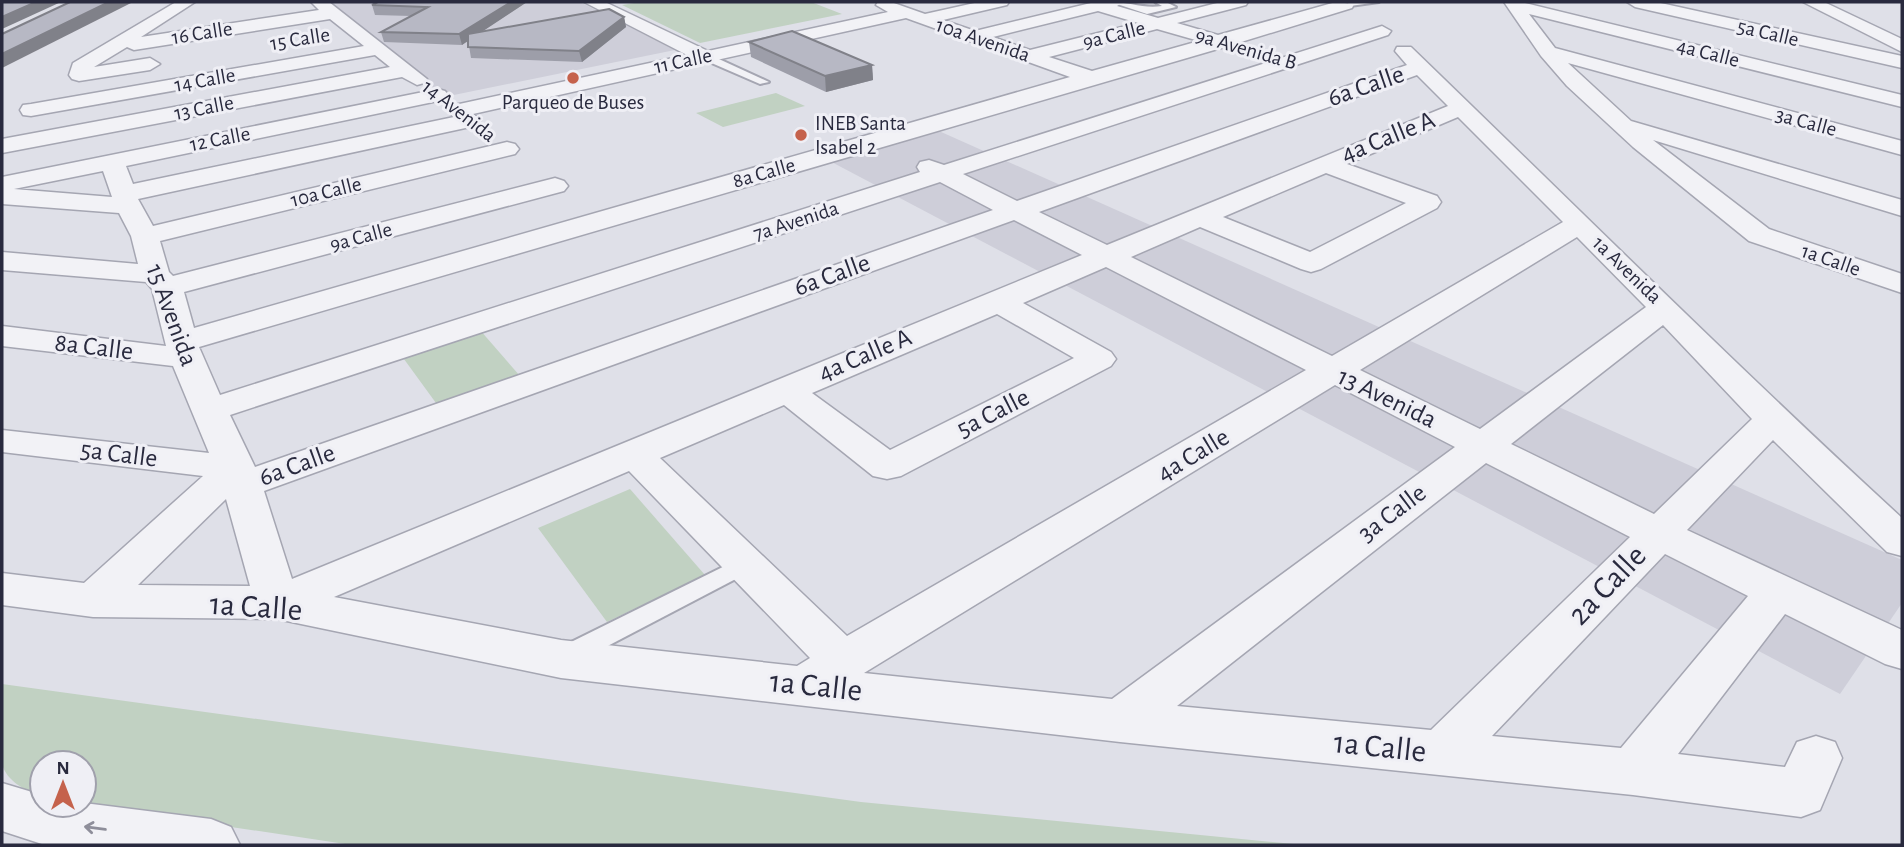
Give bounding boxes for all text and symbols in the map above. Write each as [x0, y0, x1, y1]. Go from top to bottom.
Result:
street label: 10a Avenida [933, 14, 1033, 66]
street label: 5a Calle [1735, 16, 1801, 50]
street label: 9a Calle [1081, 17, 1147, 53]
street label: 16 Calle [170, 18, 234, 48]
street label: 15 Calle [269, 24, 331, 54]
street label: 9a Avenida B [1193, 25, 1299, 73]
street label: 4a Calle [1674, 35, 1742, 71]
street label: 11 Calle [652, 45, 714, 77]
street label: 6a Calle [1324, 61, 1408, 111]
street label: 14 Calle [173, 64, 237, 96]
marker: Parqueo de Buses [565, 70, 581, 86]
street label: 14 Avenida [418, 76, 500, 146]
street label: 13 Calle [173, 92, 235, 124]
place label: Parqueo de Buses [502, 92, 644, 113]
street label: 3a Calle [1773, 104, 1839, 140]
street label: 4a Calle A [1337, 106, 1439, 168]
place label: INEB Santa Isabel 2 [815, 113, 906, 158]
street label: 12 Calle [188, 123, 252, 155]
marker: INEB Santa Isabel 2 [793, 127, 809, 143]
street label: 8a Calle [730, 154, 798, 192]
street label: 10a Calle [288, 173, 364, 211]
street label: 7a Avenida [751, 197, 842, 245]
street label: 9a Calle [328, 219, 394, 255]
street label: 1a Avenida [1588, 232, 1666, 308]
street label: 1a Calle [1799, 240, 1863, 280]
street label: 6a Calle [790, 249, 874, 301]
street label: 15 Avenida [142, 261, 202, 369]
street label: 4a Calle A [815, 324, 915, 386]
street label: 8a Calle [53, 329, 135, 365]
street label: 13 Avenida [1334, 363, 1440, 433]
street label: 5a Calle [953, 384, 1033, 442]
street label: 4a Calle [1152, 423, 1234, 487]
street label: 5a Calle [79, 436, 159, 472]
street label: 6a Calle [255, 439, 339, 491]
street label: 3a Calle [1353, 479, 1431, 547]
street label: 2a Calle [1562, 539, 1652, 631]
street label: 1a Calle [208, 588, 304, 626]
street label: 1a Calle [768, 665, 864, 707]
street label: 1a Calle [1332, 726, 1428, 768]
north arrow [28, 749, 98, 819]
text: N [56, 759, 70, 778]
one-way arrow [84, 821, 107, 834]

